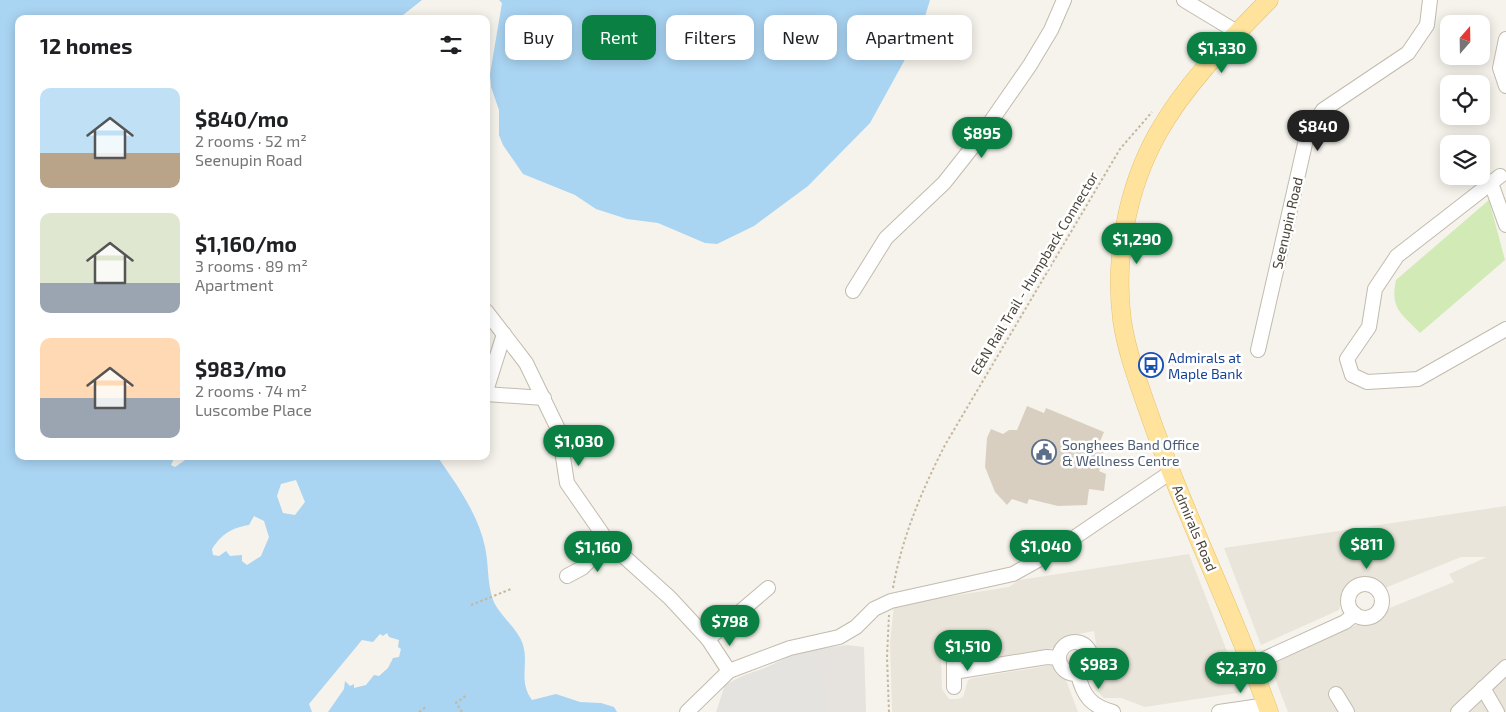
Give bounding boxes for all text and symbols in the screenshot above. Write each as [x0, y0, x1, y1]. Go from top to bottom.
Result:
chip: Buy [505, 15, 572, 60]
chip: Rent [582, 15, 656, 60]
chip: Filters [666, 15, 754, 60]
chip: New [764, 15, 837, 60]
chip: Apartment [847, 15, 972, 60]
north arrow [1440, 15, 1490, 65]
map controls [1440, 15, 1490, 185]
icon: filters [437, 31, 465, 59]
pin: $1,330 [1181, 32, 1263, 74]
text: 12 homes [40, 33, 132, 58]
text: $1,330 [1198, 38, 1246, 57]
button: locate [1440, 75, 1490, 125]
text: $840/mo [195, 106, 289, 131]
icon: home [80, 108, 140, 168]
pin: $840 [1288, 110, 1348, 152]
pin: $895 [952, 116, 1012, 159]
text: $840 [1298, 116, 1338, 135]
text: $895 [963, 123, 1001, 142]
text: 2 rooms · 52 m² [195, 131, 307, 150]
button: layers [1440, 135, 1490, 185]
text: Seenupin Road [195, 150, 303, 169]
street label: E&N Rail Trail - Humpback Connector [967, 168, 1102, 378]
street label: Seenupin Road [1268, 175, 1306, 271]
pin: $1,290 [1096, 222, 1178, 265]
text: $1,290 [1113, 229, 1161, 248]
text: $1,160/mo [195, 231, 297, 256]
icon: home [80, 233, 140, 293]
text: 3 rooms · 89 m² [195, 256, 308, 275]
text: Apartment [195, 275, 274, 294]
place label: Admirals at Maple Bank [1168, 349, 1243, 382]
bus stop icon: Admirals at Maple Bank [1138, 352, 1164, 378]
text: $983/mo [195, 356, 286, 381]
icon: home [80, 358, 140, 418]
text: 2 rooms · 74 m² [195, 381, 307, 400]
text: Luscombe Place [195, 400, 312, 419]
pin: $1,030 [538, 424, 620, 467]
text: $1,030 [554, 431, 604, 450]
place label: Songhees Band Office & Wellness Centre [1062, 436, 1199, 469]
public building icon: Songhees Band Office & Wellness Centre [1031, 439, 1057, 465]
street label: Admirals Road [1169, 482, 1221, 574]
pin: $811 [1337, 528, 1397, 570]
pin: $1,160 [557, 530, 639, 573]
pin: $1,040 [1005, 530, 1087, 572]
text: $811 [1350, 534, 1384, 553]
text: $1,040 [1021, 536, 1071, 555]
text: $1,160 [575, 537, 621, 556]
pin: $798 [700, 604, 760, 647]
text: $798 [711, 611, 749, 630]
pin: $1,510 [927, 630, 1009, 672]
text: $1,510 [945, 636, 991, 655]
pin: $983 [1069, 648, 1129, 690]
pin: $2,370 [1200, 652, 1282, 694]
text: $983 [1080, 654, 1118, 673]
text: $2,370 [1216, 658, 1266, 677]

